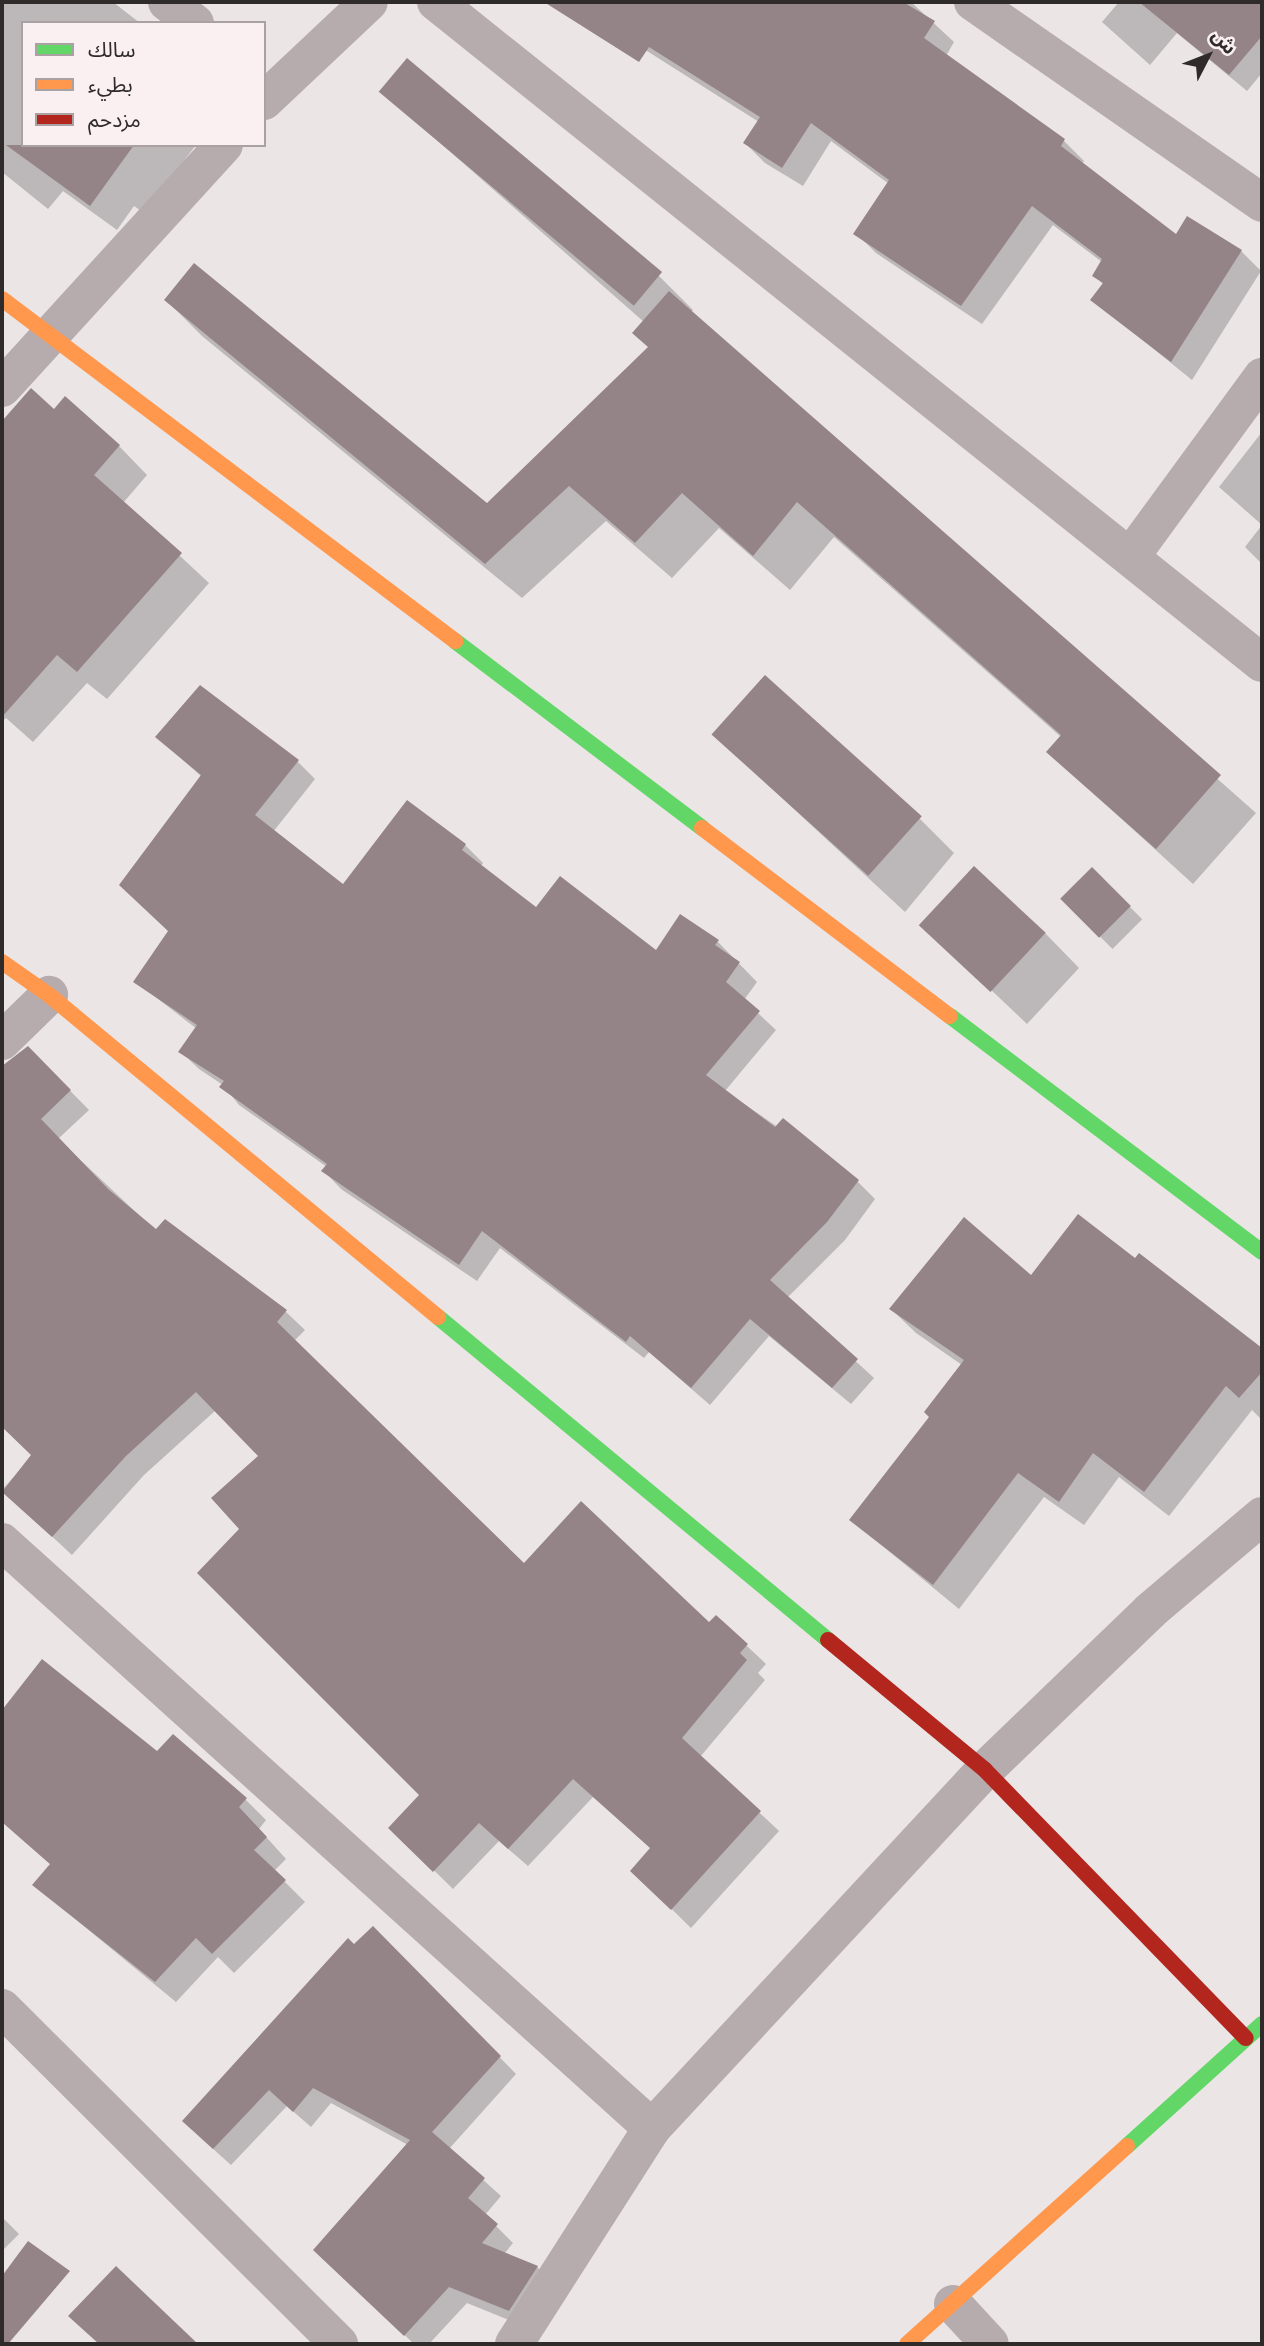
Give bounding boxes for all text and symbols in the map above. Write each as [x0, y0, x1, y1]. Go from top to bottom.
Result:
legend [21, 21, 266, 147]
north arrow [1173, 21, 1243, 91]
text: ش [1207, 24, 1241, 59]
text: سالك [88, 37, 135, 63]
text: بطيء [88, 72, 133, 98]
text: مزدحم [88, 107, 141, 133]

